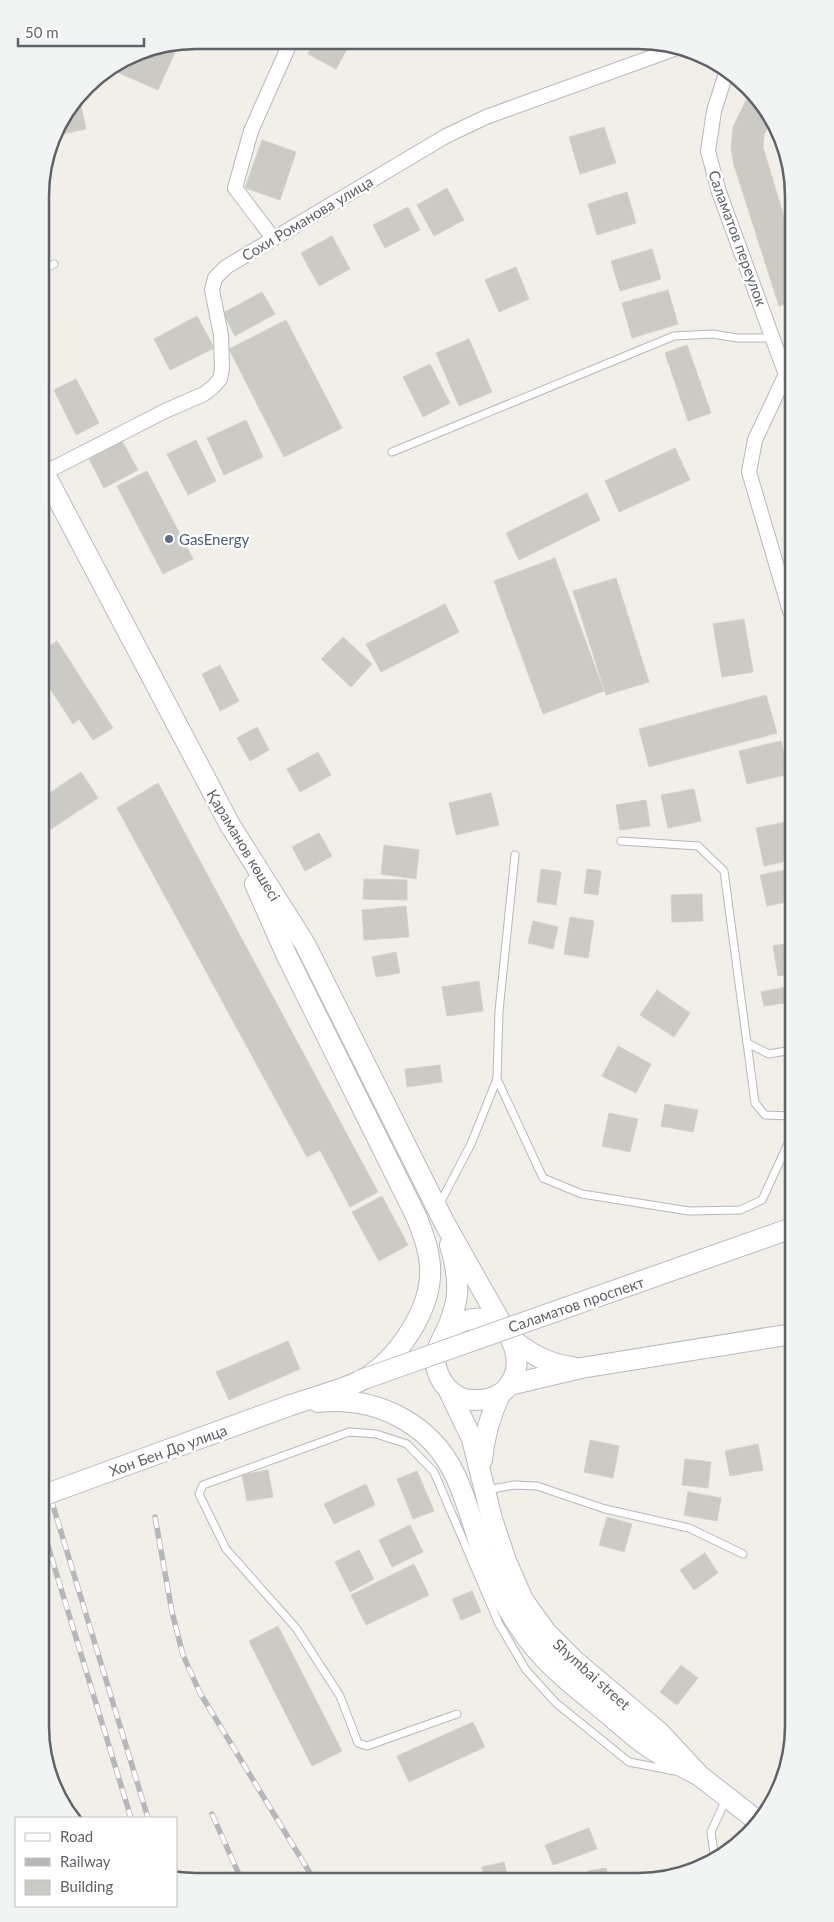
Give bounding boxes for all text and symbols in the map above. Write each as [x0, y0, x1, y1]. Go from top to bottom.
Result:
scale bar [18, 15, 144, 47]
text: 50 m [25, 23, 59, 41]
street label: Саламатов переулок [705, 168, 771, 309]
street label: Сохи Романова улица [238, 172, 376, 264]
place label: GasEnergy [179, 530, 249, 548]
marker: GasEnergy [163, 533, 175, 545]
street label: Қараманов көшесі [204, 786, 284, 904]
street label: Саламатов проспект [506, 1272, 647, 1336]
street label: Хон Бен До улица [107, 1420, 229, 1480]
street label: Shymbai street [550, 1635, 635, 1714]
legend [15, 1817, 178, 1907]
text: Road [60, 1827, 93, 1845]
text: Railway [60, 1852, 111, 1870]
text: Building [60, 1877, 113, 1895]

